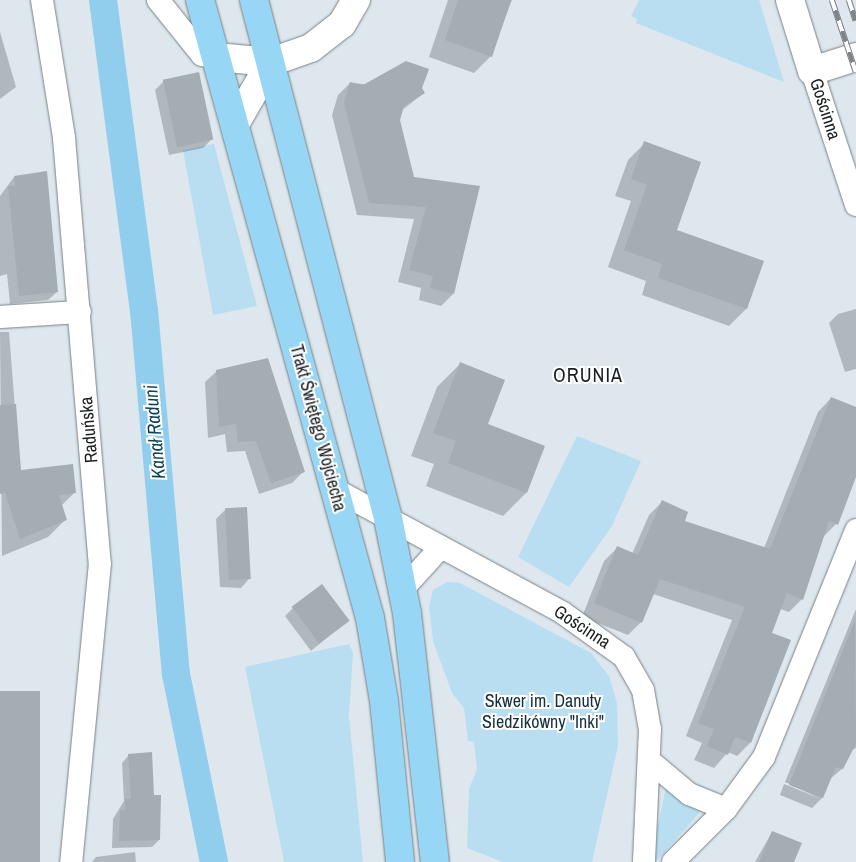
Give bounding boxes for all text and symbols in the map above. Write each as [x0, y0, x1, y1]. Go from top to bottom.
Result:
street label: Gościnna [805, 76, 845, 142]
street label: Trakt Świętego Wojciecha [285, 342, 351, 514]
district label: ORUNIA [552, 362, 624, 386]
water label: Kanał Raduni [140, 384, 170, 480]
street label: Raduńska [75, 396, 103, 464]
street label: Gościnna [550, 601, 614, 653]
park label: Skwer im. Danuty Siedzikówny "Inki" [482, 691, 604, 734]

